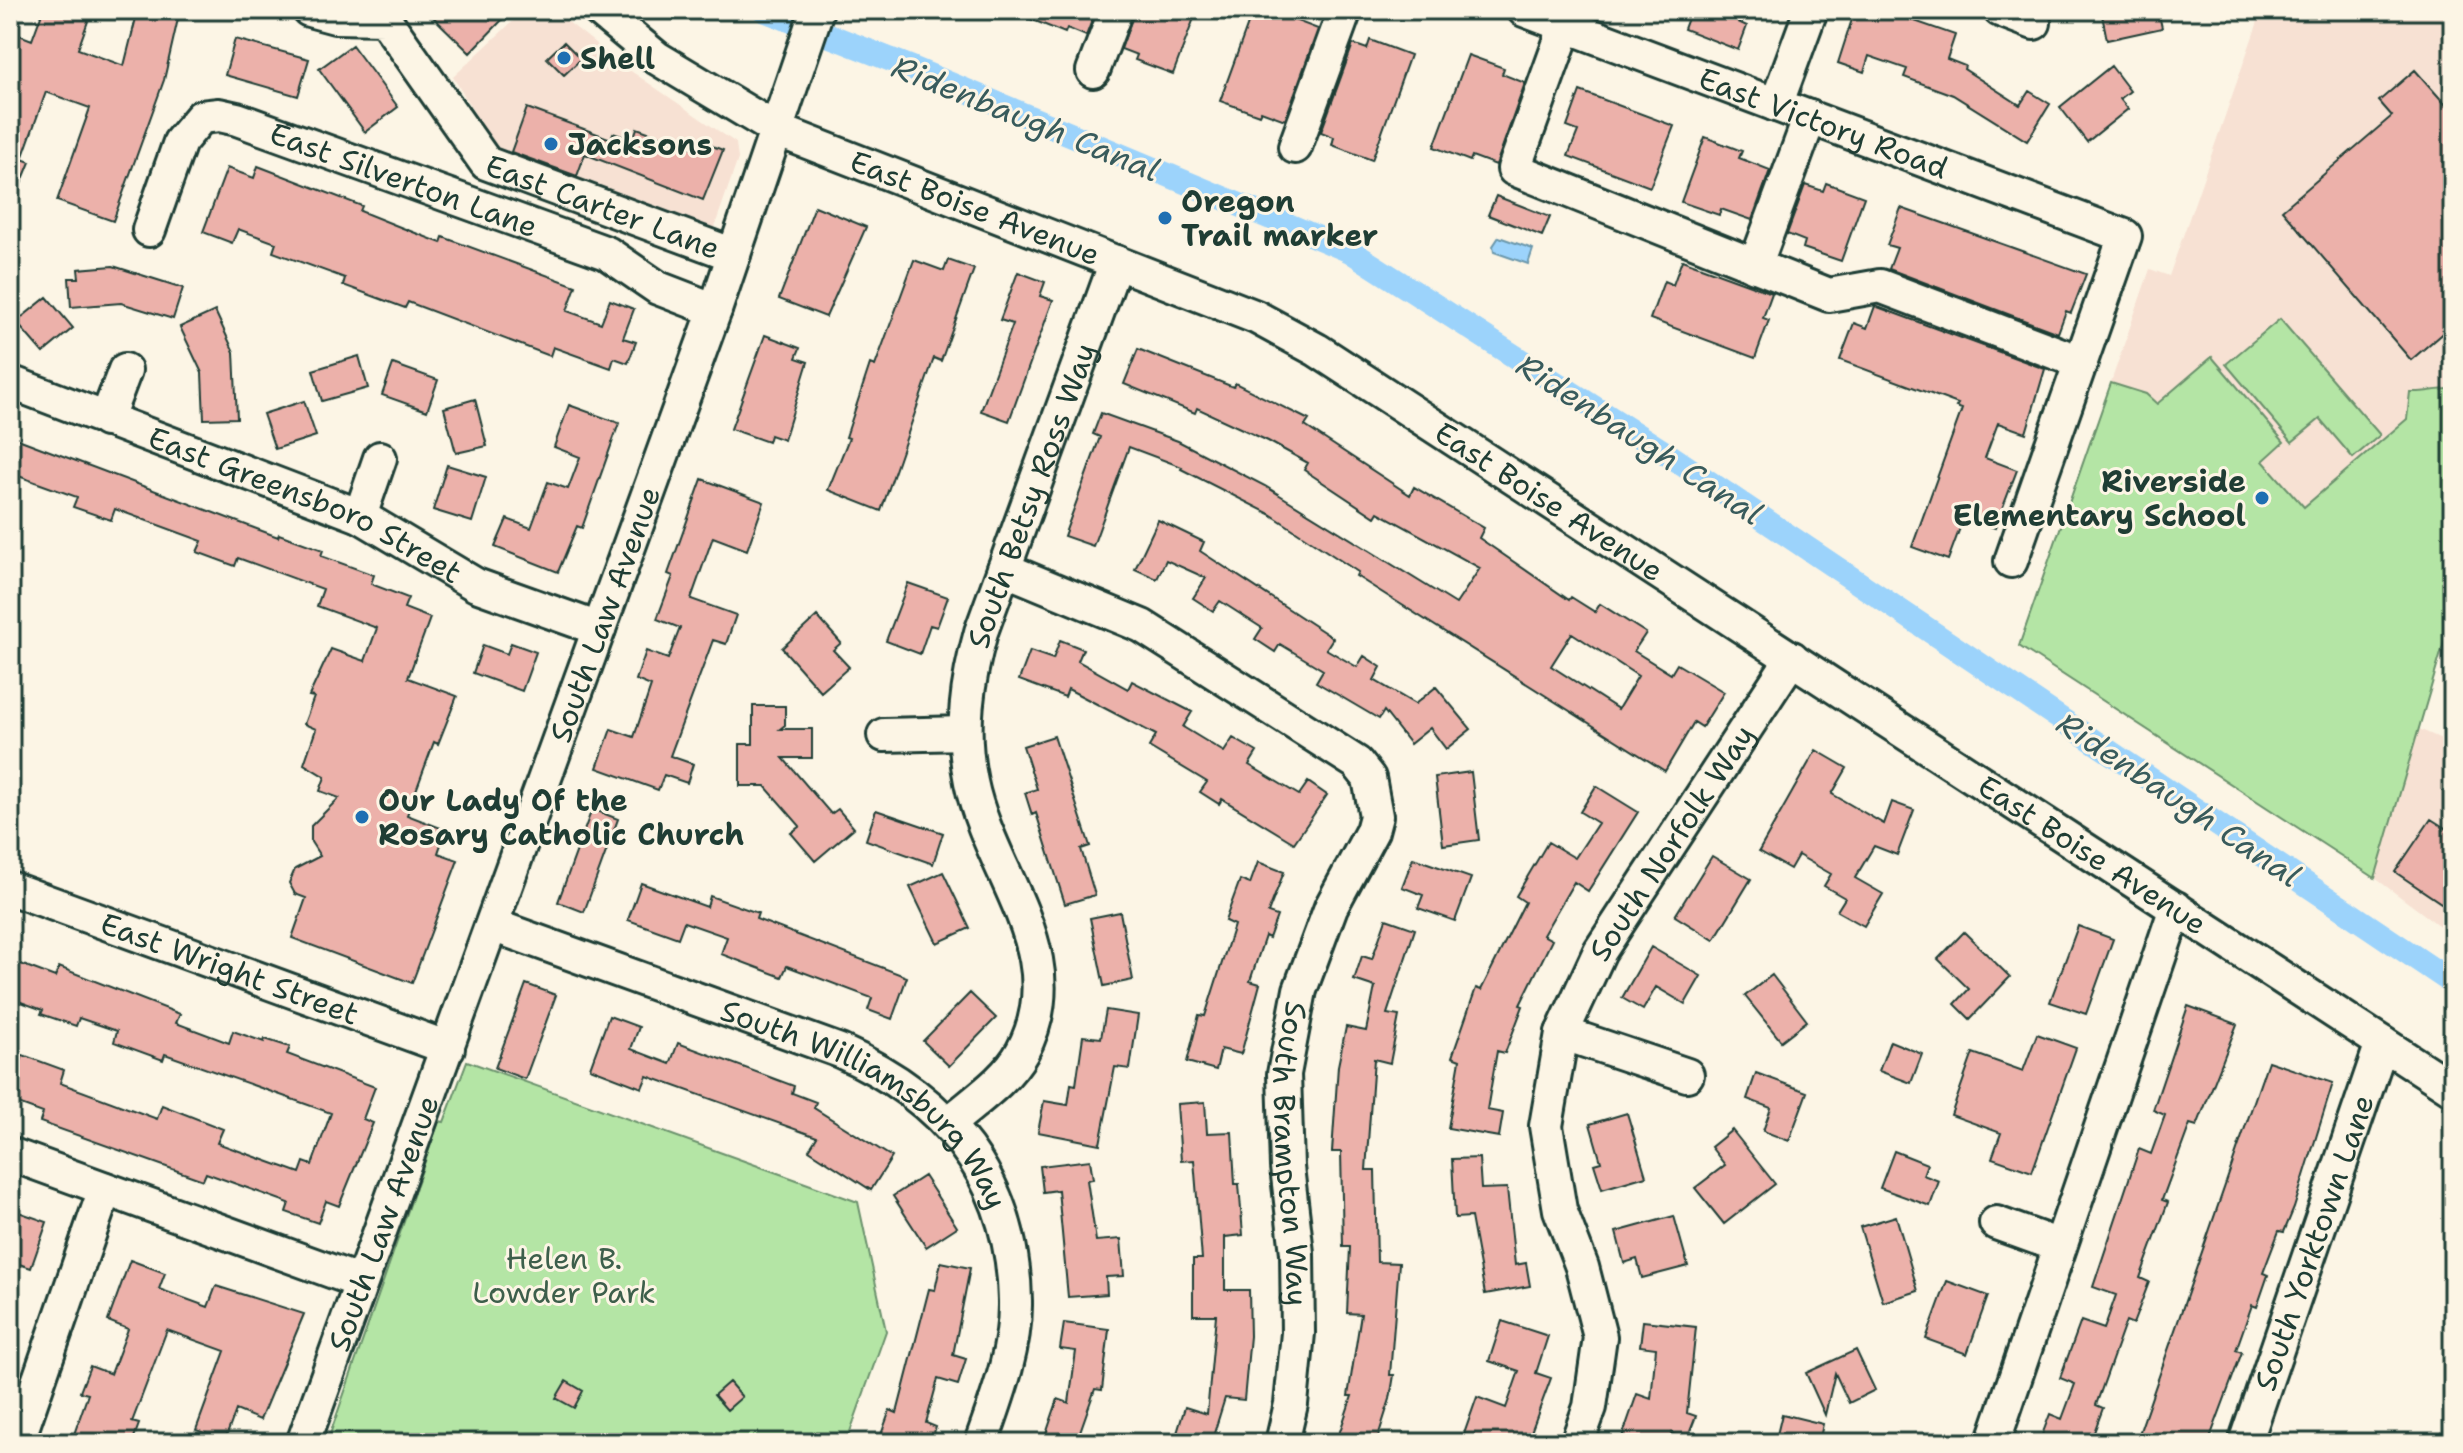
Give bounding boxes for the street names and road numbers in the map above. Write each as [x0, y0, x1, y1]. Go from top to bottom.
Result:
street label: East Victory Road [1693, 57, 1954, 188]
street label: East Silverton Lane [264, 112, 543, 247]
street label: East Boise Avenue [844, 140, 1106, 275]
street label: East Carter Lane [480, 144, 726, 269]
street label: South Betsy Ross Way [957, 337, 1105, 653]
street label: East Boise Avenue [1427, 412, 1672, 591]
street label: East Greensboro Street [143, 416, 470, 593]
street label: South Law Avenue [539, 480, 670, 748]
street label: South Norfolk Way [1579, 716, 1764, 969]
street label: East Boise Avenue [1970, 765, 2215, 944]
street label: East Wright Street [95, 902, 365, 1034]
street label: South Williamsburg Way [715, 989, 1018, 1215]
street label: South Brampton Way [1263, 998, 1318, 1307]
street label: South Law Avenue [318, 1089, 448, 1357]
street label: South Yorktown Lane [2244, 1089, 2383, 1396]

